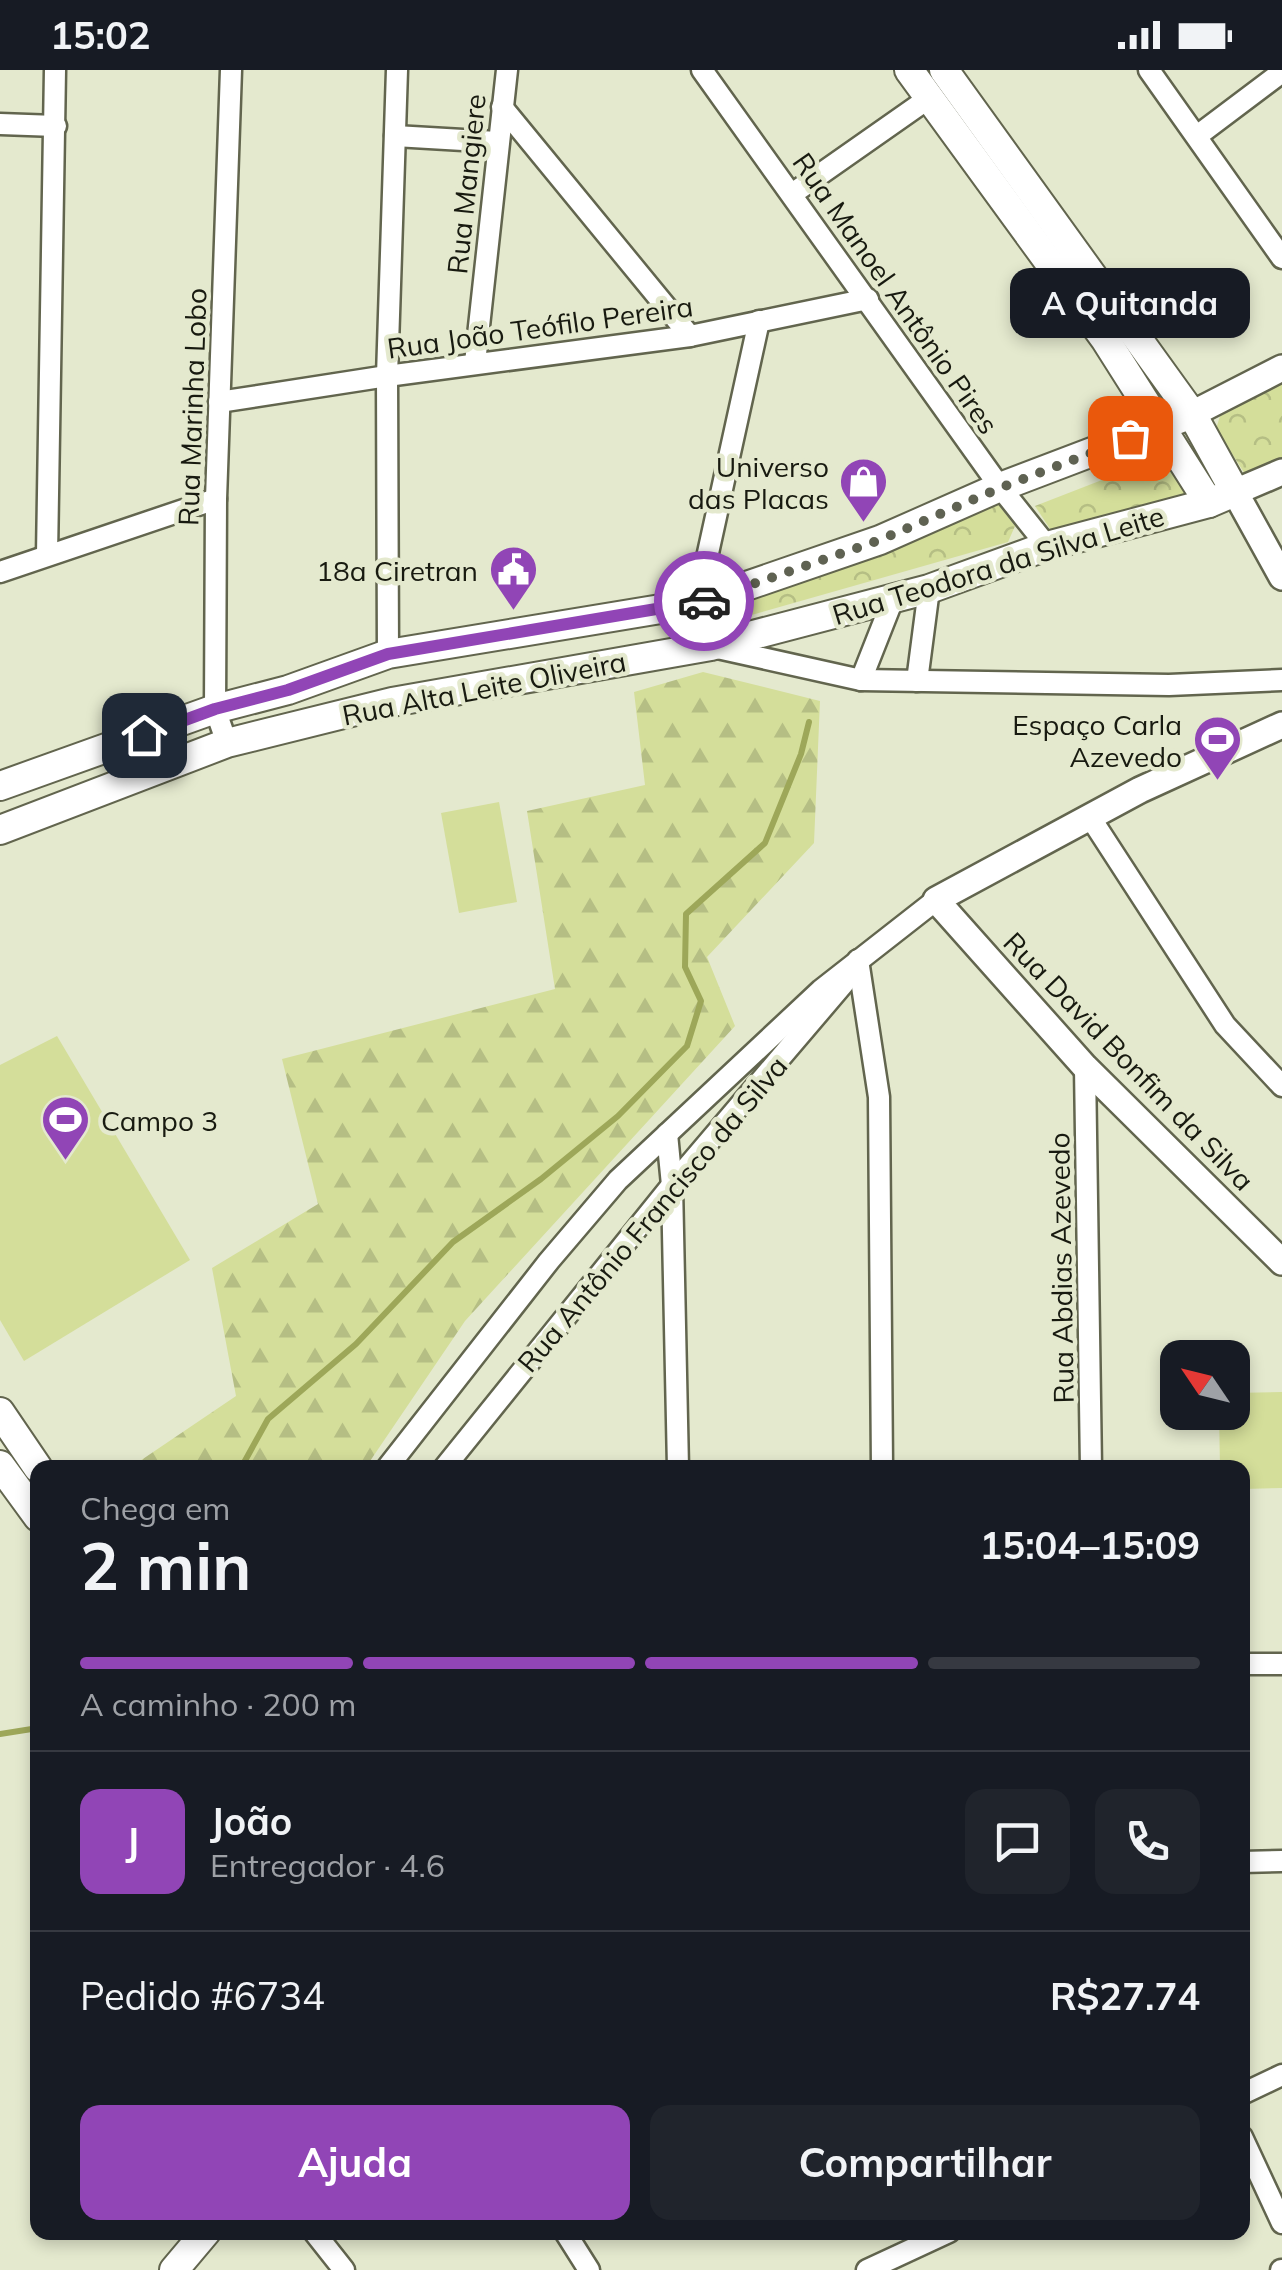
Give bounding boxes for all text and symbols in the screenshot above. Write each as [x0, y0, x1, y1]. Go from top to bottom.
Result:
text: 15:02 [50, 11, 151, 59]
street label: Rua Mangiere [439, 92, 493, 276]
street label: Rua Manoel Antônio Pires [786, 146, 1006, 440]
callout: A Quitanda [1010, 268, 1250, 338]
text: A Quitanda [1042, 283, 1218, 323]
street label: Rua Marinha Lobo [170, 287, 214, 527]
street label: Rua João Teófilo Pereira [385, 288, 695, 366]
pin [1088, 396, 1173, 481]
icon: bag [1103, 411, 1158, 466]
place label: Universo das Placas [688, 449, 829, 516]
shop icon: Universo das Placas [838, 456, 890, 524]
street label: Rua Teodora da Silva Leite [828, 498, 1168, 632]
public building icon: 18a Ciretran [487, 544, 539, 612]
courier [654, 551, 754, 651]
place label: 18a Ciretran [316, 553, 478, 588]
icon: car [677, 574, 732, 629]
street label: Rua Alta Leite Oliveira [339, 643, 629, 733]
pin [102, 693, 187, 778]
place label: Espaço Carla Azevedo [1012, 707, 1182, 774]
icon: home [117, 708, 172, 763]
sports icon: Espaço Carla Azevedo [1191, 714, 1243, 782]
street label: Rua David Bonfim da Silva [996, 925, 1262, 1197]
street label: Rua Antônio Francisco da Silva [509, 1049, 795, 1379]
sports icon: Campo 3 [40, 1094, 92, 1162]
place label: Campo 3 [101, 1103, 218, 1138]
street label: Rua Abdias Azevedo [1041, 1132, 1081, 1404]
north arrow [1160, 1340, 1250, 1430]
map controls [1160, 1340, 1250, 1430]
text: Chega em [80, 1488, 230, 1528]
text: 15:04–15:09 [980, 1521, 1200, 1569]
text: 2 min [80, 1525, 251, 1606]
text: A caminho · 200 m [80, 1684, 356, 1724]
button: chat [965, 1789, 1070, 1894]
button: phone [1095, 1789, 1200, 1894]
text: João [210, 1797, 292, 1845]
text: J [126, 1817, 139, 1865]
text: Entregador · 4.6 [210, 1845, 445, 1885]
text: Pedido #6734 [80, 1972, 325, 2020]
text: R$27.74 [1050, 1972, 1200, 2020]
button: Ajuda [80, 2105, 630, 2220]
button: Compartilhar [650, 2105, 1200, 2220]

